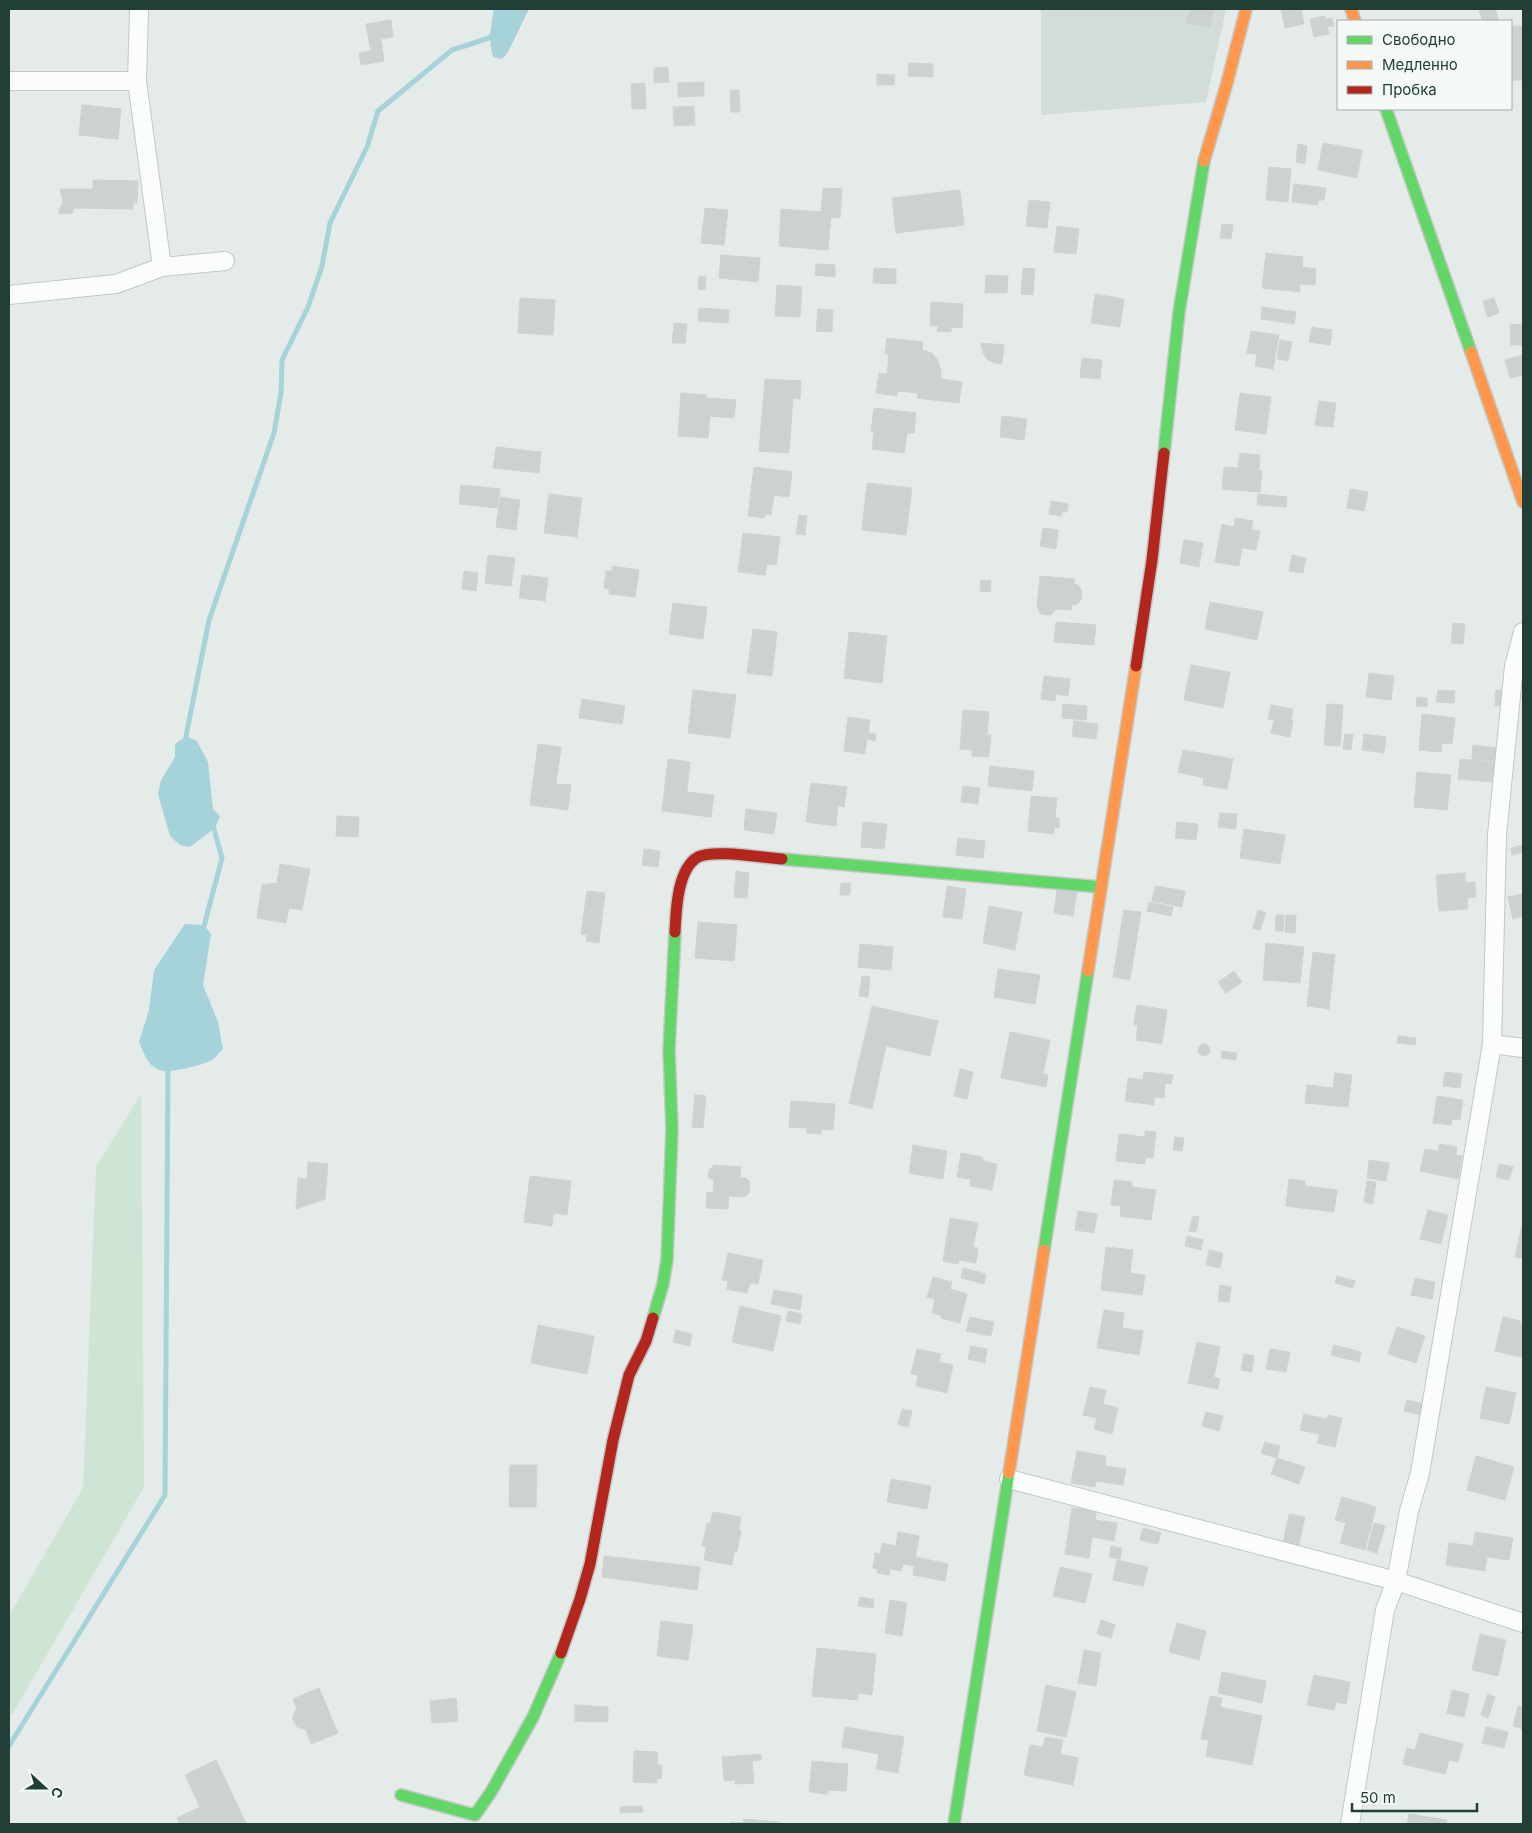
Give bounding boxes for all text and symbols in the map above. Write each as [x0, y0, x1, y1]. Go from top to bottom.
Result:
legend [1337, 20, 1512, 110]
text: Свободно [1382, 30, 1456, 49]
text: Медленно [1382, 55, 1458, 74]
text: Пробка [1382, 80, 1437, 99]
north arrow [20, 1763, 70, 1813]
scale bar [1352, 1780, 1477, 1812]
text: С [48, 1785, 67, 1801]
text: 50 m [1360, 1788, 1396, 1807]

